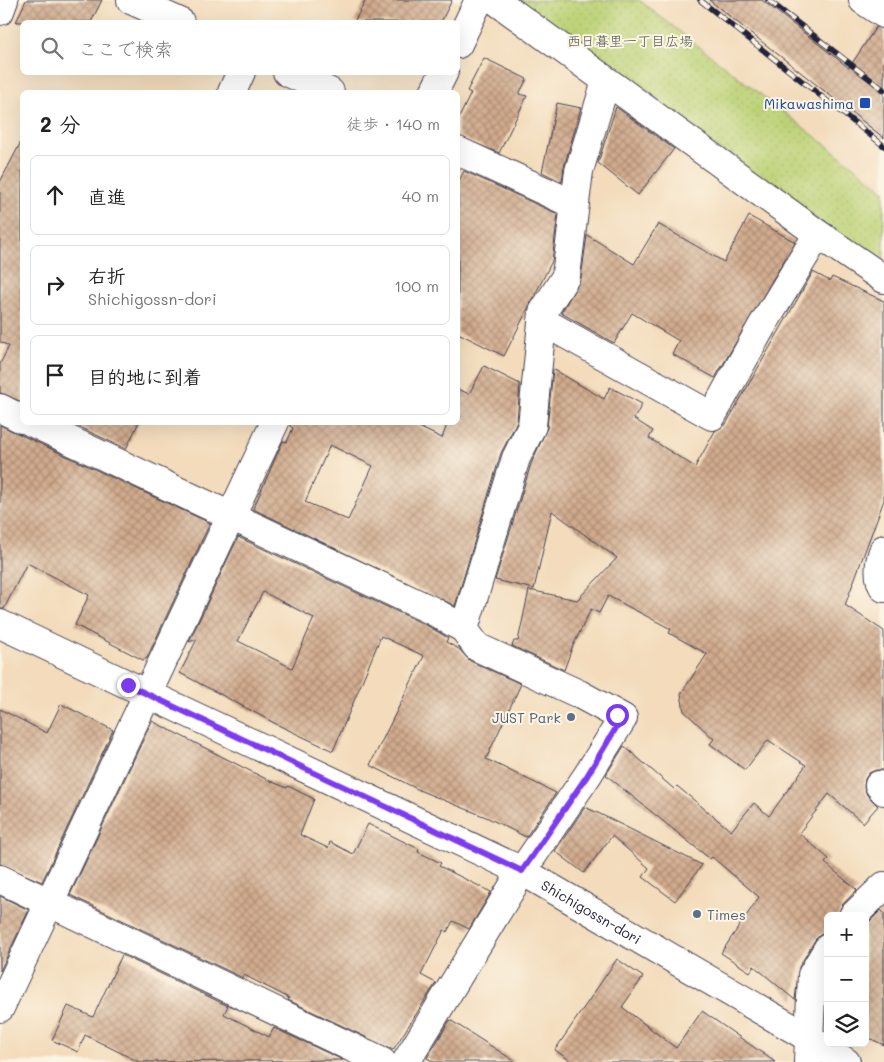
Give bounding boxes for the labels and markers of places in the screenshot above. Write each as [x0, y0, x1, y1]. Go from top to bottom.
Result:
place label: Mikawashima [764, 94, 854, 113]
marker: Mikawashima [858, 96, 872, 110]
place label: JUST Park [492, 708, 561, 727]
marker: JUST Park [565, 711, 577, 723]
place label: Times [707, 905, 746, 924]
marker: Times [691, 908, 703, 920]

